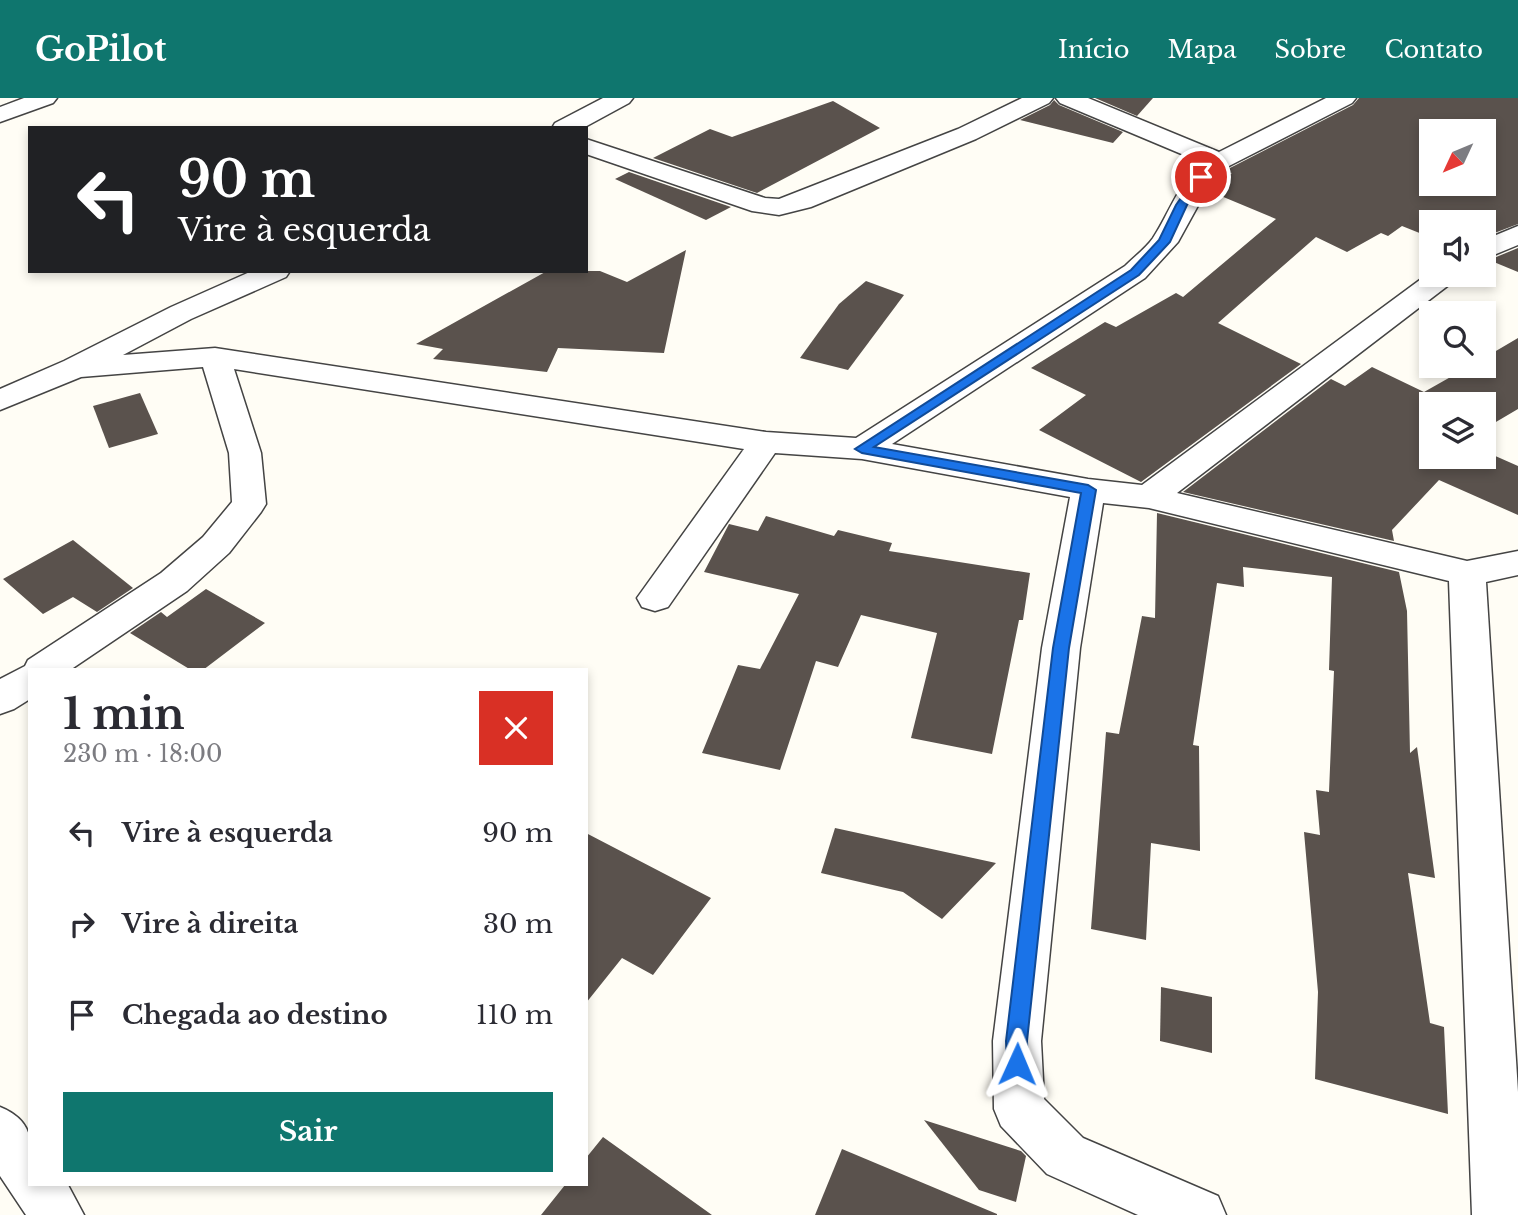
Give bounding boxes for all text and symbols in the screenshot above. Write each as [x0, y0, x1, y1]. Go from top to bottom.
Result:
text: GoPilot [35, 29, 167, 70]
text: Início [1058, 35, 1130, 64]
text: Mapa [1168, 35, 1237, 64]
text: Sobre [1275, 35, 1346, 64]
text: Contato [1384, 35, 1483, 64]
north arrow [1419, 119, 1496, 196]
map controls [1419, 119, 1496, 469]
pin [1171, 147, 1231, 207]
text: 90 m [178, 149, 315, 210]
icon: left [63, 154, 154, 245]
icon: arrive [1182, 158, 1220, 196]
text: Vire à esquerda [178, 210, 431, 250]
button: sound [1419, 210, 1496, 287]
button: search [1419, 301, 1496, 378]
button: layers [1419, 392, 1496, 469]
text: 1 min [63, 688, 185, 740]
button: close [479, 691, 553, 765]
text: 230 m · 18:00 [63, 740, 222, 768]
icon: left [63, 814, 101, 852]
text: Vire à esquerda [122, 817, 333, 849]
text: 90 m [482, 817, 553, 849]
icon: right [63, 905, 101, 943]
text: Vire à direita [122, 908, 298, 940]
text: 30 m [483, 908, 553, 940]
icon: arrive [63, 996, 101, 1034]
text: Chegada ao destino [122, 999, 388, 1031]
text: 110 m [476, 999, 553, 1031]
position arrow [980, 1027, 1054, 1101]
button: Sair [63, 1092, 553, 1172]

